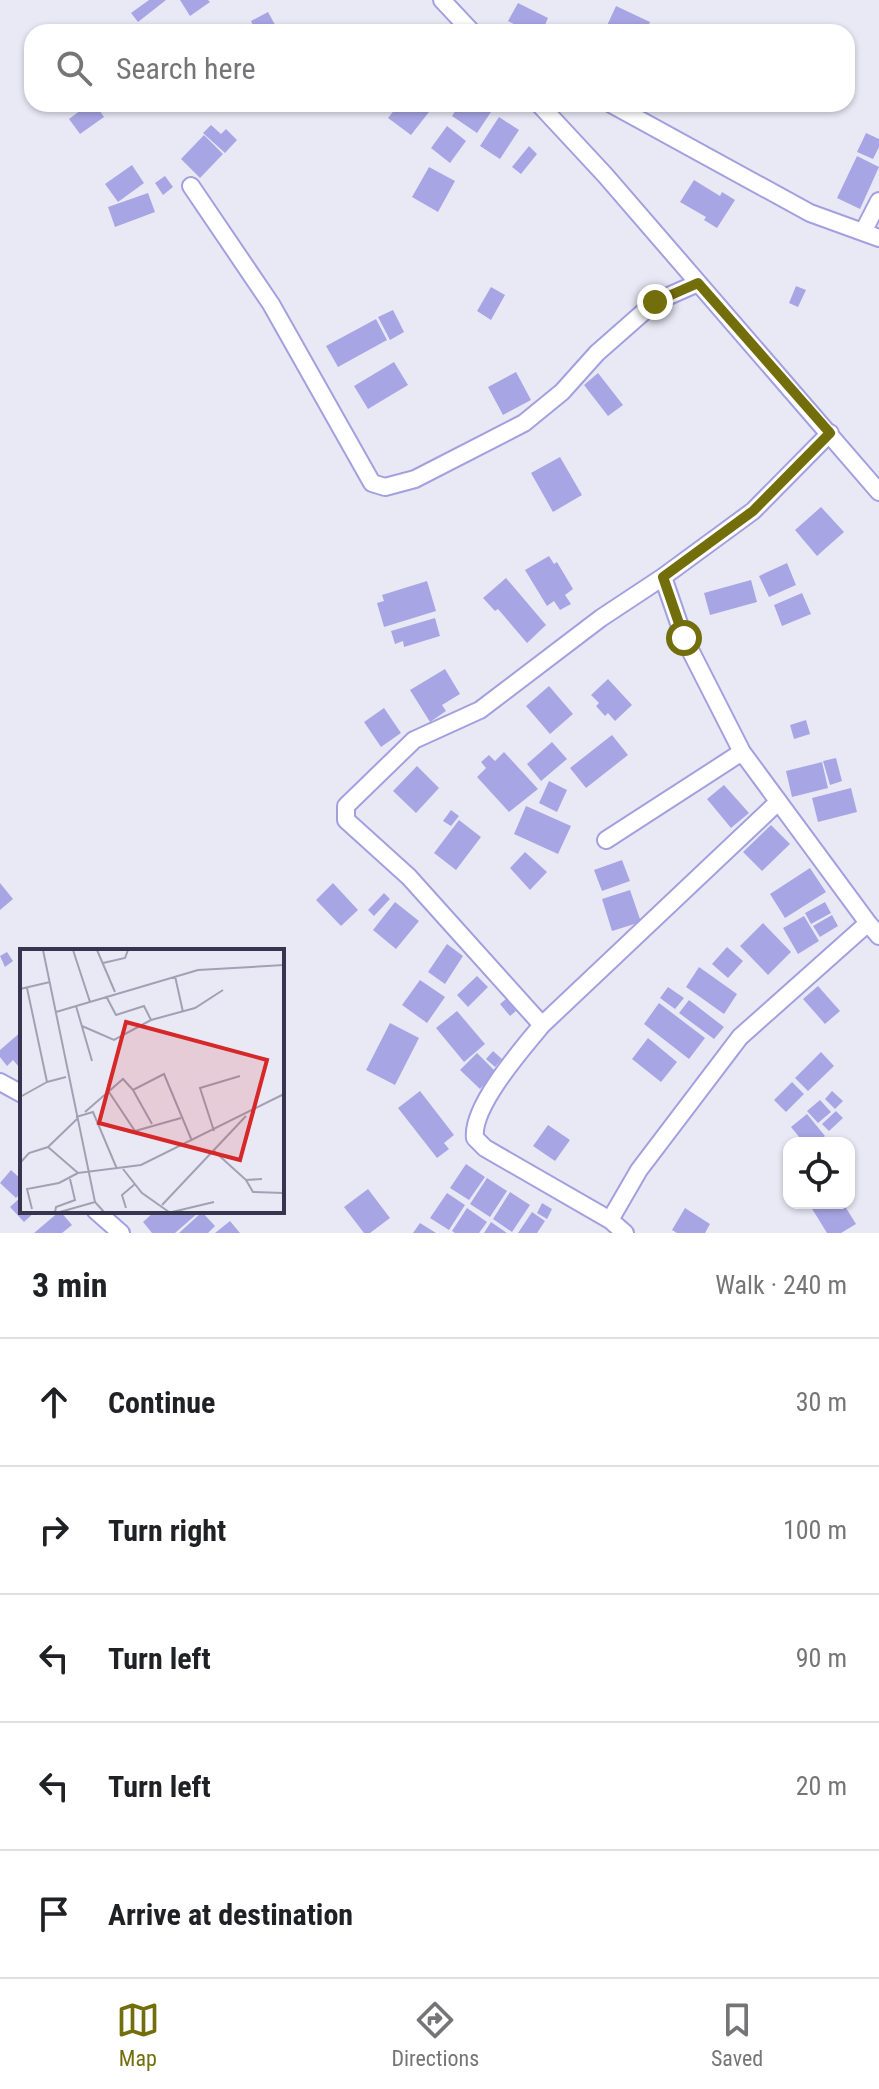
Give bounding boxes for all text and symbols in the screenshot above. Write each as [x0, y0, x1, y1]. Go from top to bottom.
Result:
search box [24, 24, 855, 112]
icon: search [52, 46, 96, 90]
text: Search here [116, 51, 256, 86]
route end [637, 284, 673, 320]
route start [666, 620, 702, 656]
inset map [20, 949, 284, 1213]
map controls [783, 1137, 855, 1209]
button: locate [783, 1137, 855, 1209]
text: 3 min [32, 1265, 108, 1305]
text: Walk · 240 m [715, 1270, 847, 1300]
icon: ahead [32, 1380, 76, 1424]
text: Continue [108, 1385, 215, 1420]
text: 30 m [796, 1387, 847, 1417]
icon: right [32, 1508, 76, 1552]
text: Turn right [108, 1513, 226, 1548]
text: 100 m [783, 1515, 847, 1545]
icon: left [32, 1636, 76, 1680]
text: Turn left [108, 1641, 211, 1676]
text: 90 m [796, 1643, 847, 1673]
icon: left [32, 1764, 76, 1808]
text: Turn left [108, 1769, 211, 1804]
text: 20 m [796, 1771, 847, 1801]
icon: arrive [32, 1892, 76, 1936]
text: Arrive at destination [108, 1897, 353, 1932]
tab: Map [116, 1998, 160, 2071]
tab: Directions [391, 1998, 479, 2071]
tab: Saved [711, 1998, 763, 2071]

